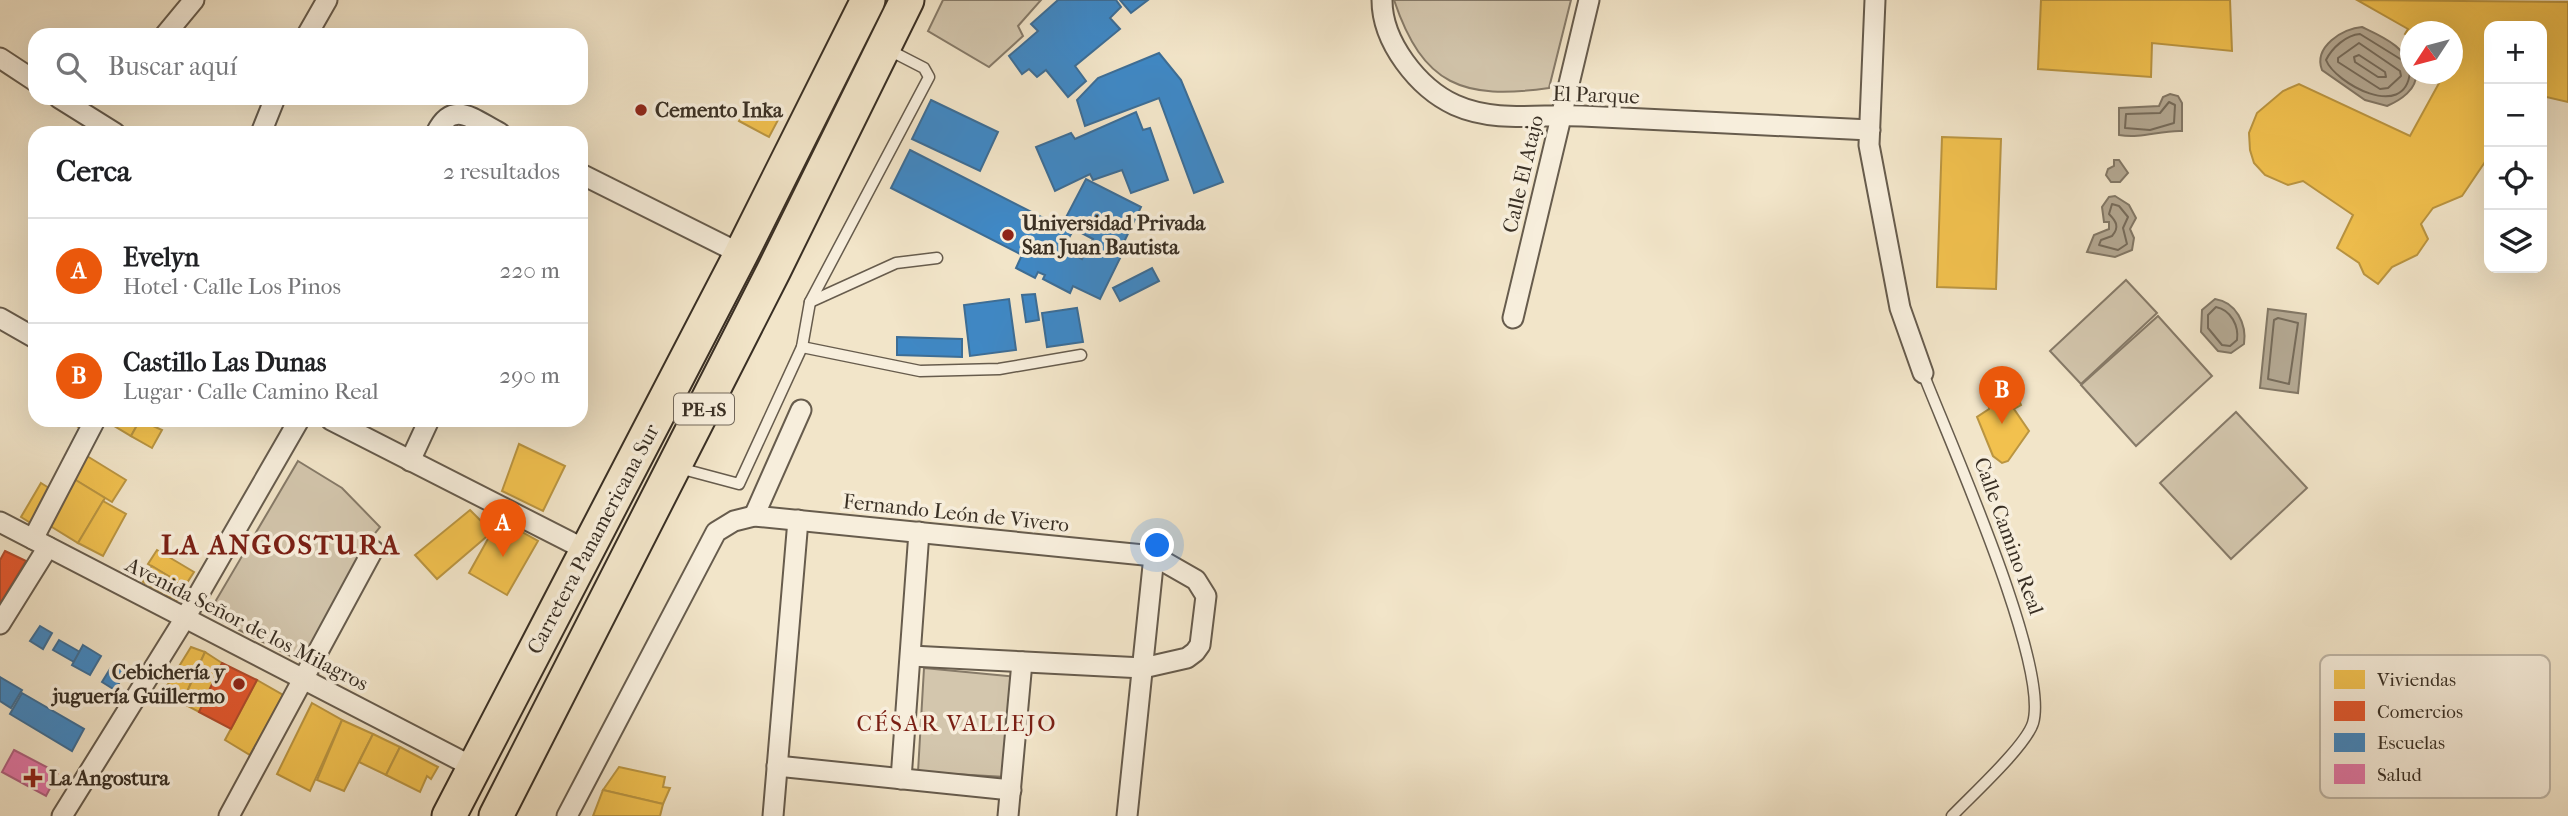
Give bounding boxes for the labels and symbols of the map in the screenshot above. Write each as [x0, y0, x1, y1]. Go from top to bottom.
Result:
north arrow [2400, 21, 2463, 84]
street label: El Parque [1552, 81, 1640, 109]
place label: Cemento Inka [655, 98, 784, 122]
marker: Cemento Inka [633, 102, 649, 118]
street label: Calle El Atajo [1498, 113, 1548, 235]
place label: Universidad Privada San Juan Bautista [1021, 211, 1207, 259]
marker: Universidad Privada San Juan Bautista [1000, 227, 1016, 243]
pin: B [1979, 366, 2025, 424]
road number: PE-1S [674, 394, 734, 424]
street label: Carretera Panamericana Sur [522, 420, 664, 658]
street label: Calle Camino Real [1969, 454, 2049, 618]
street label: Fernando León de Vivero [842, 489, 1070, 537]
pin: A [480, 499, 526, 557]
district label: LA ANGOSTURA [161, 528, 401, 561]
your location [1140, 528, 1174, 562]
street label: Avenida Señor de los Milagros [121, 552, 373, 696]
legend [2320, 655, 2550, 798]
place label: Cebichería y juguería Guillermo [50, 660, 227, 708]
text: Viviendas [2376, 669, 2456, 691]
marker: Cebichería y juguería Guillermo [231, 676, 247, 692]
text: Comercios [2377, 701, 2463, 723]
district label: CÉSAR VALLEJO [857, 710, 1057, 737]
text: Escuelas [2377, 732, 2445, 754]
text: Salud [2377, 764, 2422, 786]
place label: La Angostura [49, 766, 171, 790]
marker: La Angostura [23, 768, 43, 788]

